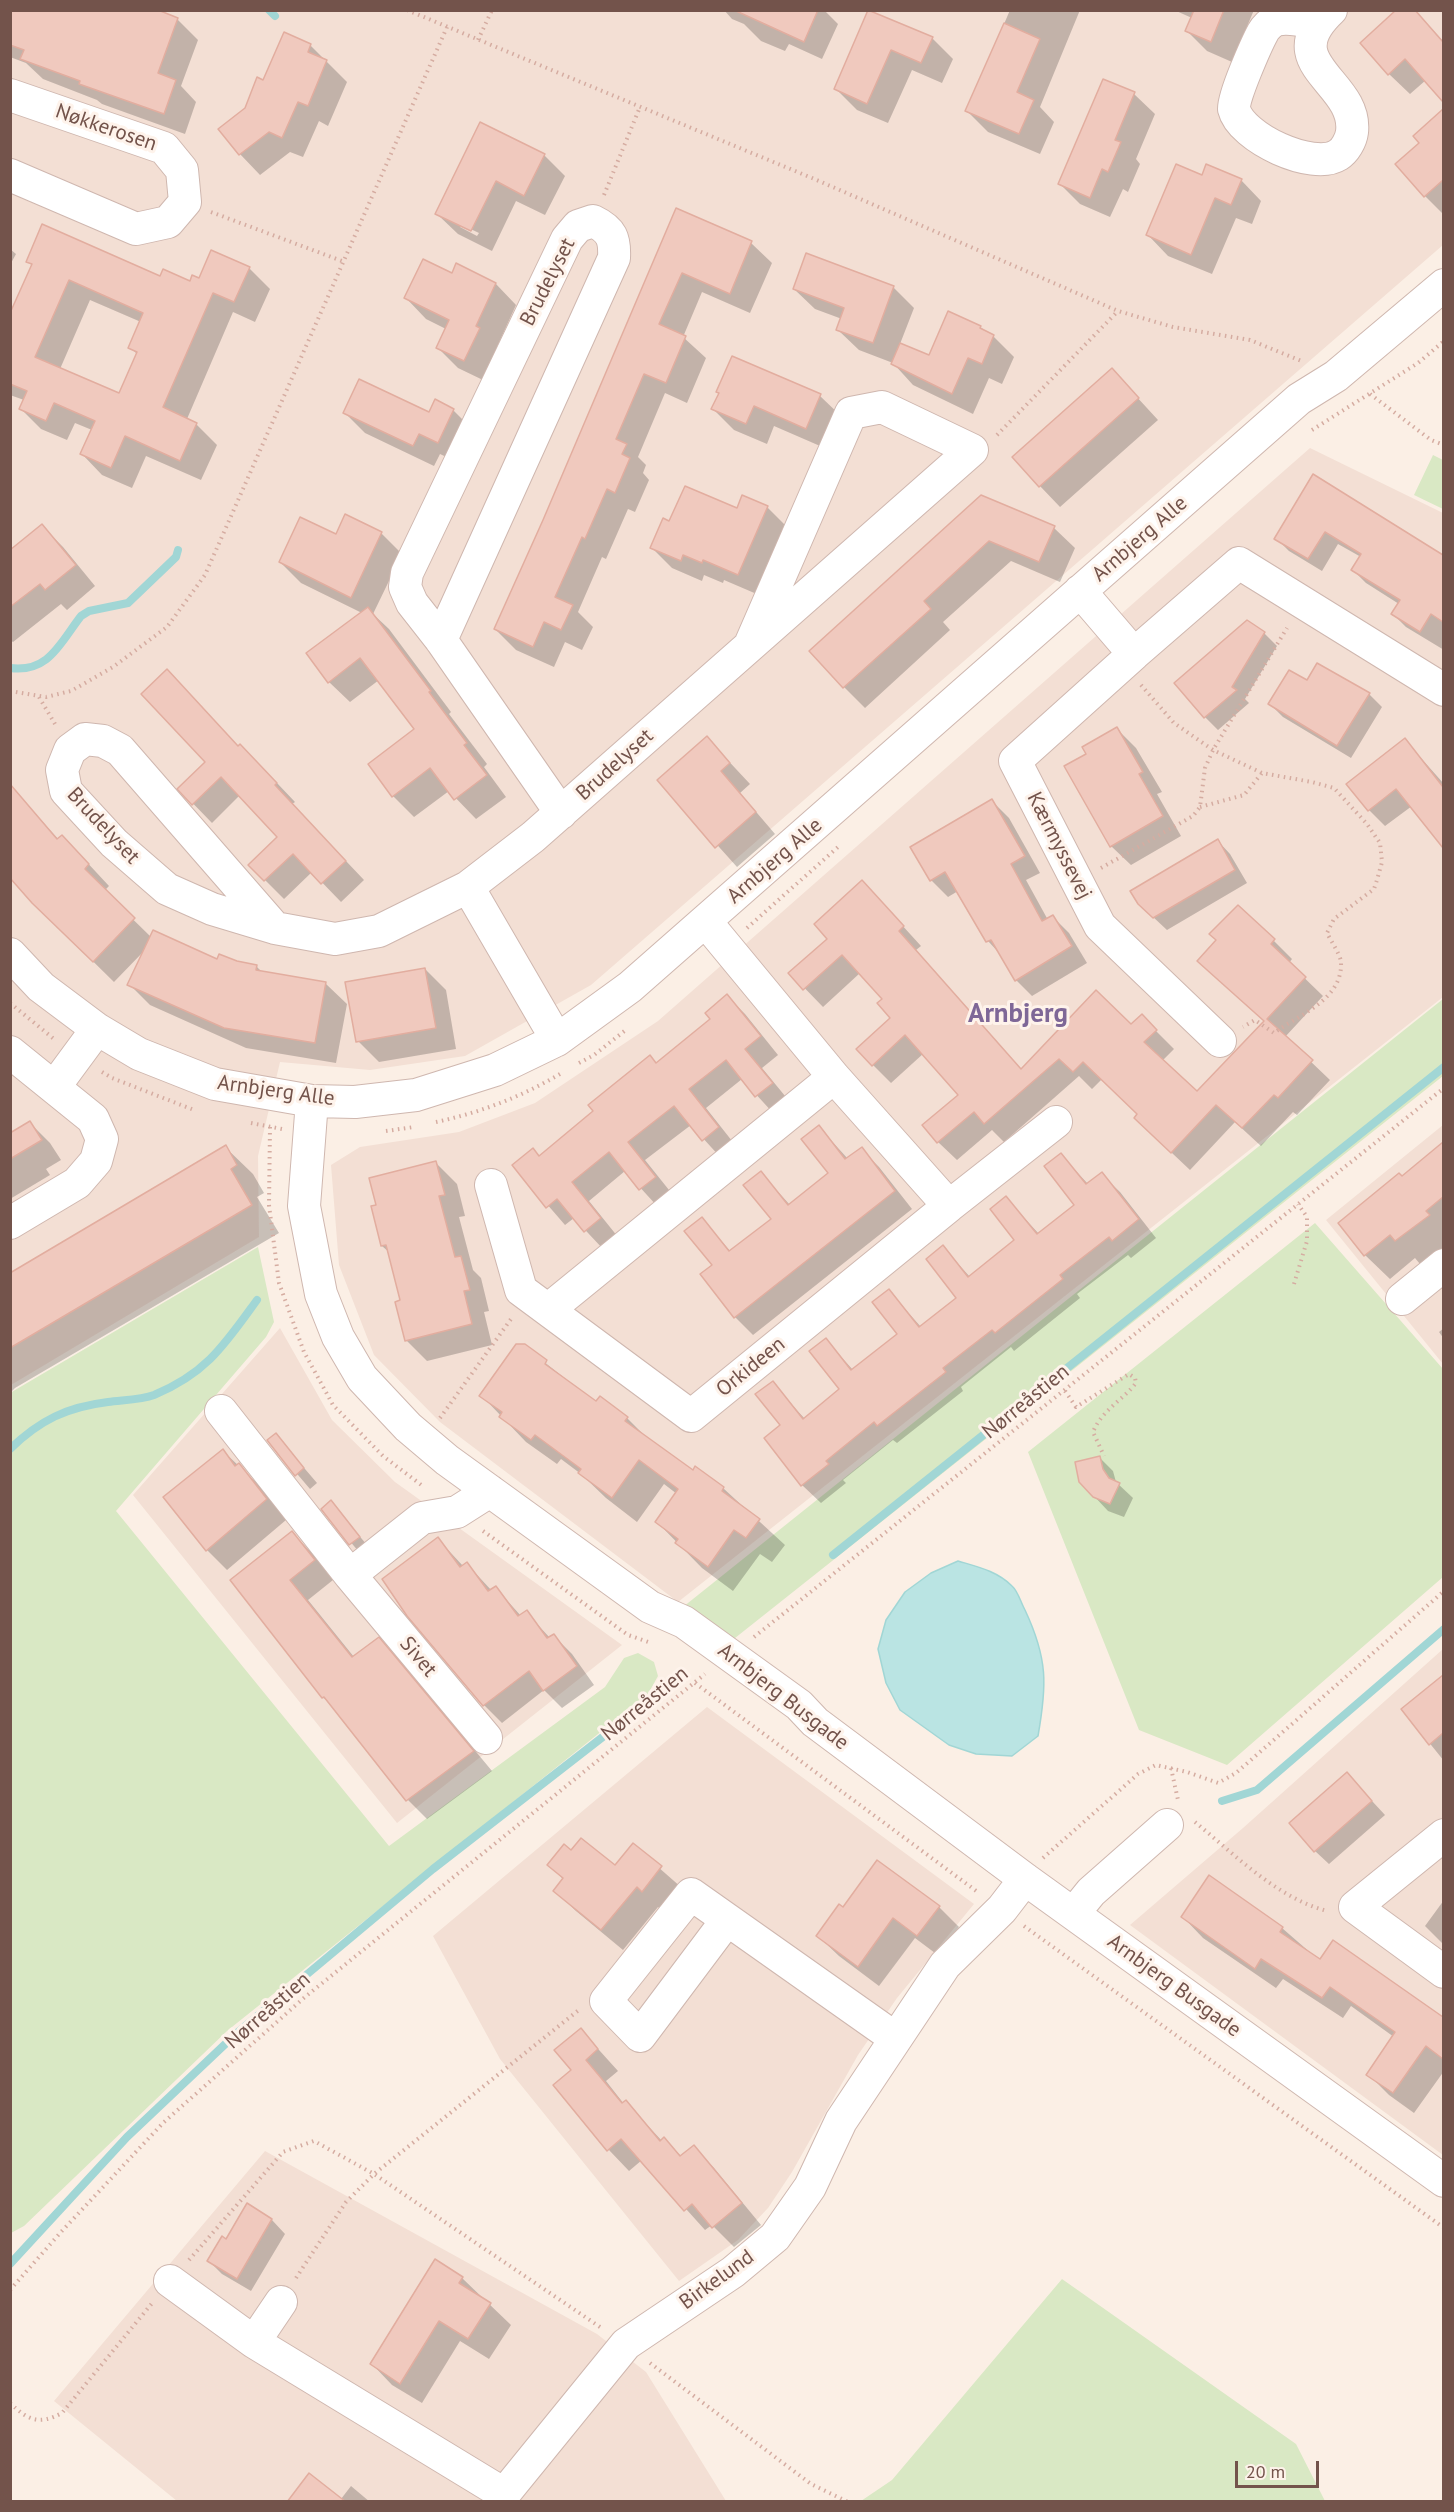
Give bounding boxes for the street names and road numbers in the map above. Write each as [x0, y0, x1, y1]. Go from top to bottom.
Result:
street label: Nøkkerosen [52, 99, 160, 157]
street label: Brudelyset [515, 234, 581, 330]
street label: Arnbjerg Alle [1087, 491, 1193, 587]
street label: Brudelyset [571, 724, 659, 806]
street label: Brudelyset [61, 783, 145, 869]
street label: Kærmyssevej [1021, 788, 1097, 904]
street label: Arnbjerg Alle [722, 813, 828, 909]
street label: Arnbjerg Alle [216, 1070, 336, 1112]
street label: Orkideen [712, 1332, 790, 1402]
street label: Nørreåstien [977, 1359, 1075, 1445]
street label: Sivet [394, 1632, 442, 1682]
street label: Arnbjerg Busgade [713, 1638, 853, 1756]
street label: Nørreåstien [596, 1661, 694, 1747]
street label: Arnbjerg Busgade [1102, 1929, 1246, 2043]
street label: Nørreåstien [220, 1967, 316, 2055]
street label: Birkelund [675, 2245, 759, 2315]

